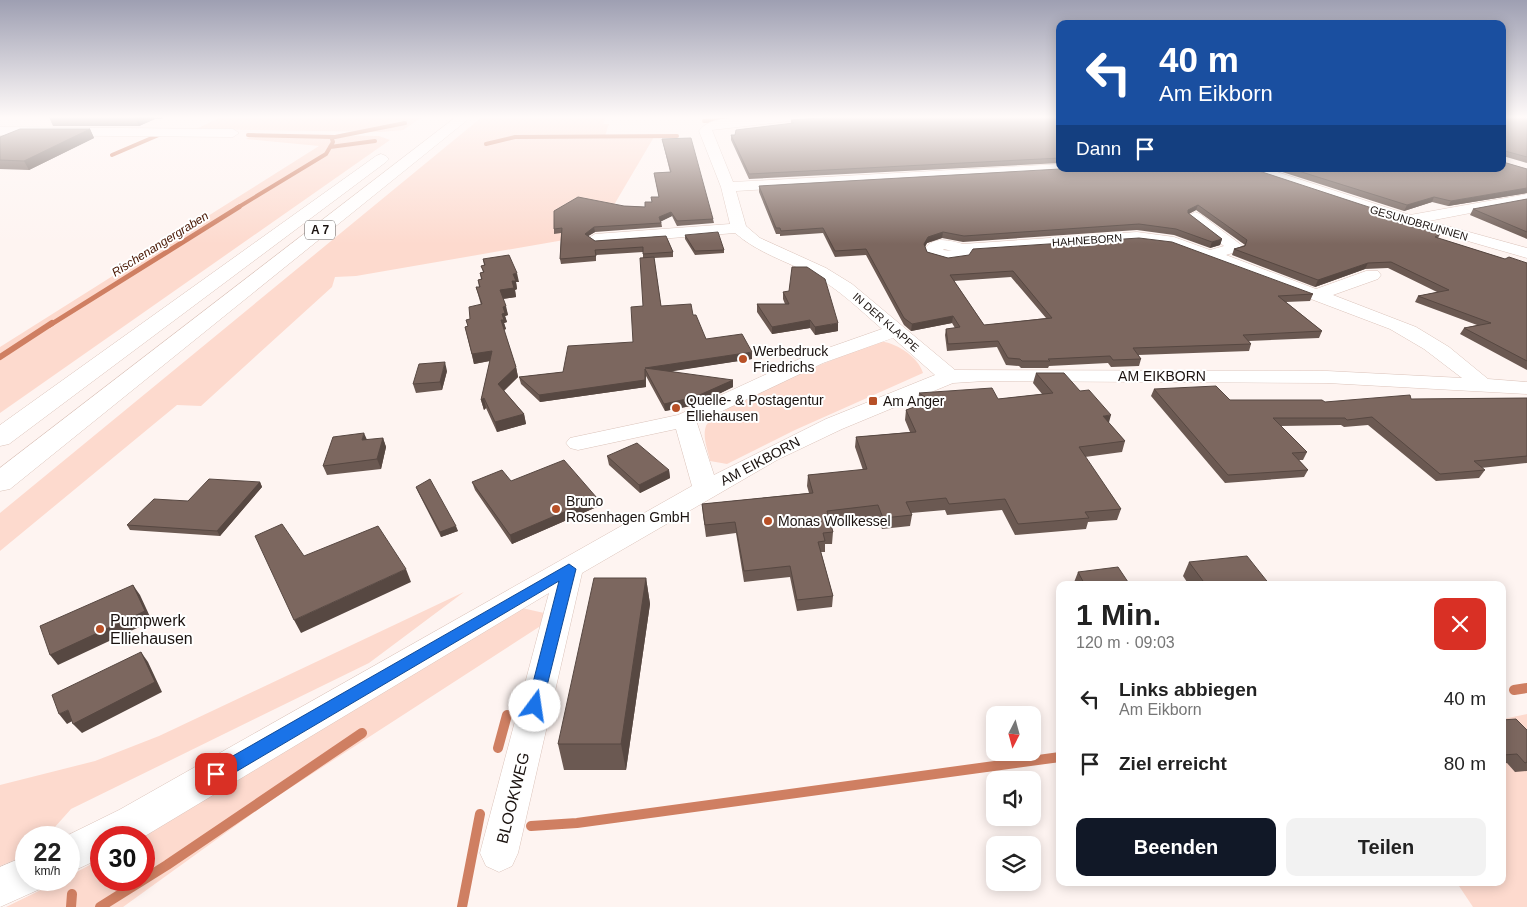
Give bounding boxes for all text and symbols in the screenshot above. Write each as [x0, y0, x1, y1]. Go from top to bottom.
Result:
icon: left [1076, 40, 1141, 105]
text: 40 m [1159, 40, 1239, 79]
text: Am Eikborn [1159, 81, 1273, 106]
icon: arrive [1131, 135, 1159, 163]
text: Dann [1076, 138, 1121, 159]
street label: GESUNDBRUNNEN [1369, 203, 1469, 243]
water label: Rischenangergraben [109, 208, 211, 279]
road number: A 7 [305, 220, 335, 240]
street label: HAHNEBORN [1052, 232, 1123, 248]
street label: IN DER KLAPPE [851, 290, 921, 354]
place label: Werbedruck Friedrichs [753, 343, 829, 375]
marker: Werbedruck Friedrichs [737, 353, 749, 365]
street label: AM EIKBORN [1118, 368, 1206, 384]
place label: Quelle- & Postagentur Elliehausen [686, 392, 824, 424]
place label: Am Anger [883, 393, 945, 409]
marker: Am Anger [867, 395, 879, 407]
marker: Quelle- & Postagentur Elliehausen [670, 402, 682, 414]
street label: AM EIKBORN [717, 433, 803, 489]
place label: Bruno Rosenhagen GmbH [566, 493, 690, 525]
marker: Bruno Rosenhagen GmbH [550, 503, 562, 515]
place label: Monas Wollkessel [778, 513, 891, 529]
marker: Monas Wollkessel [762, 515, 774, 527]
text: 1 Min. [1076, 598, 1161, 631]
button: close [1434, 598, 1486, 650]
place label: Pumpwerk Elliehausen [110, 612, 193, 647]
marker: Pumpwerk Elliehausen [94, 623, 106, 635]
text: 120 m · 09:03 [1076, 634, 1175, 651]
position arrow [508, 679, 560, 731]
text: Links abbiegen [1119, 679, 1257, 700]
icon: left [1076, 685, 1104, 713]
text: 40 m [1444, 688, 1486, 709]
text: Am Eikborn [1119, 701, 1202, 718]
north arrow [986, 706, 1041, 761]
map controls [986, 706, 1041, 891]
icon: arrive [1076, 750, 1104, 778]
street label: BLOOKWEG [493, 751, 533, 845]
pin [195, 753, 237, 795]
text: Ziel erreicht [1119, 753, 1227, 774]
text: 80 m [1444, 753, 1486, 774]
icon: arrive [202, 760, 230, 788]
button: sound [986, 771, 1041, 826]
button: Beenden [1076, 818, 1276, 876]
button: Teilen [1286, 818, 1486, 876]
speed limit sign: 30 [90, 826, 155, 891]
button: layers [986, 836, 1041, 891]
text: 22 [34, 838, 61, 866]
text: km/h [34, 864, 61, 878]

